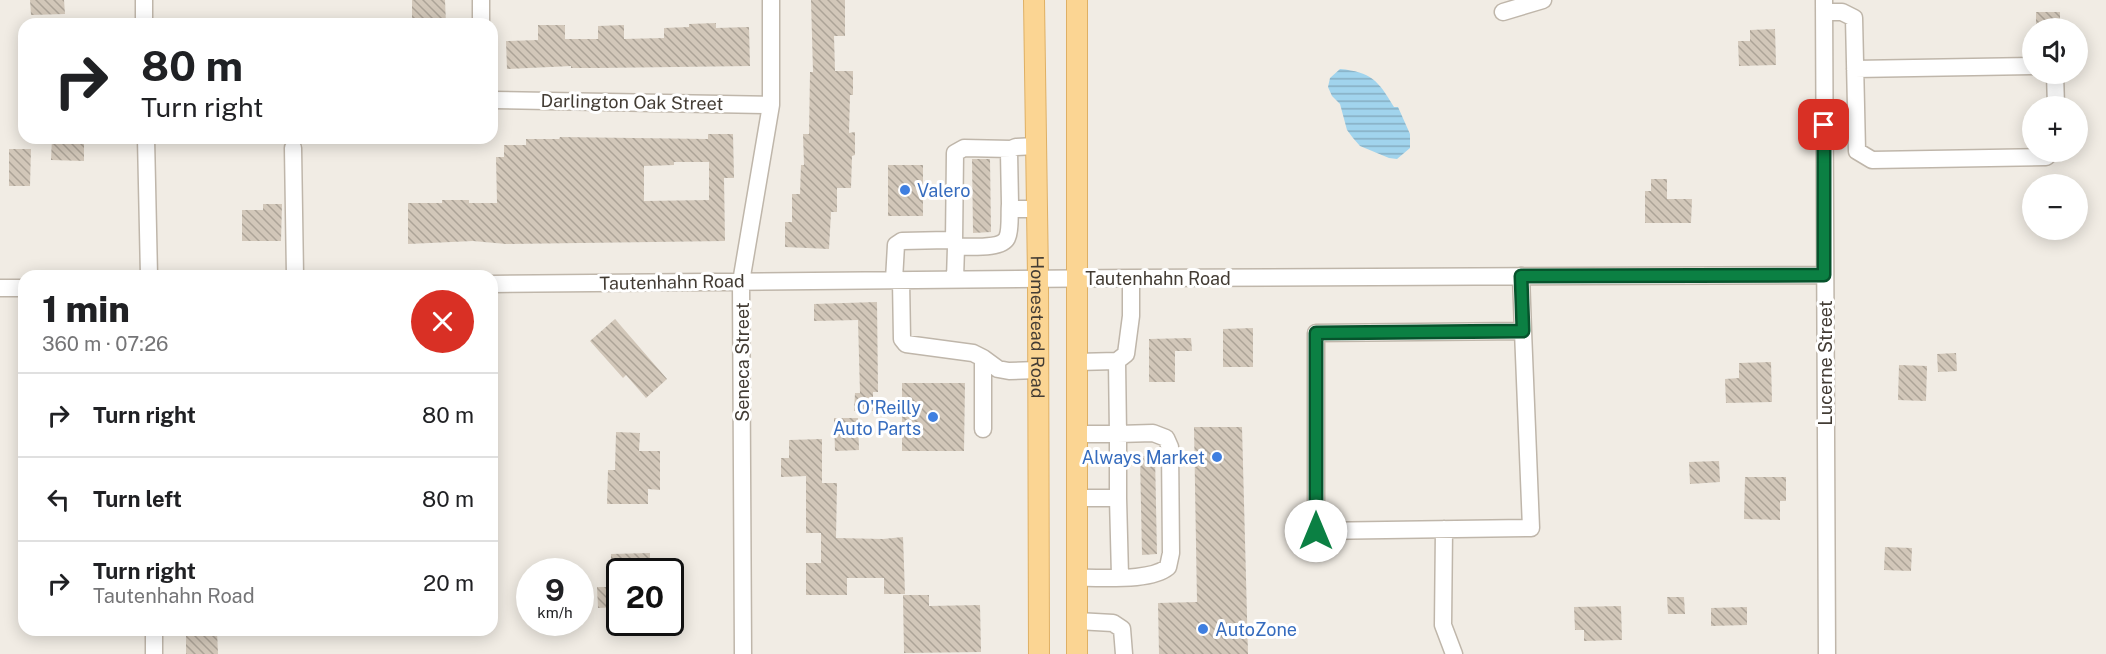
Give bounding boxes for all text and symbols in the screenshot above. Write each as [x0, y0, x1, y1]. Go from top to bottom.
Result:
map controls [2022, 18, 2088, 240]
button: sound [2022, 18, 2088, 84]
text: 80 m [141, 41, 243, 90]
icon: right [42, 42, 120, 120]
street label: Darlington Oak Street [540, 90, 724, 114]
text: Turn right [141, 91, 264, 123]
button: + [2022, 96, 2088, 162]
pin [1798, 99, 1849, 150]
icon: arrive [1807, 108, 1840, 141]
button: − [2022, 174, 2088, 240]
place label: Valero [917, 180, 971, 201]
marker: Valero [898, 183, 912, 197]
street label: Homestead Road [1027, 255, 1049, 399]
street label: Tautenhahn Road [1085, 268, 1231, 289]
street label: Tautenhahn Road [599, 270, 745, 294]
text: 1 min [42, 288, 130, 330]
button: close [411, 290, 474, 353]
street label: Lucerne Street [1815, 300, 1836, 426]
street label: Seneca Street [732, 302, 753, 422]
text: 360 m · 07:26 [42, 332, 169, 356]
place label: O'Reilly Auto Parts [833, 397, 921, 439]
icon: right [42, 399, 75, 432]
text: Turn right [93, 402, 196, 428]
text: 80 m [422, 402, 474, 428]
marker: O'Reilly Auto Parts [926, 410, 940, 424]
place label: Always Market [1081, 447, 1205, 468]
marker: Always Market [1210, 450, 1224, 464]
icon: left [42, 483, 75, 516]
text: Turn left [93, 486, 182, 512]
text: 80 m [422, 486, 474, 512]
position arrow [1284, 499, 1348, 563]
text: Turn right [93, 558, 196, 584]
speed limit sign: 20 [606, 558, 684, 636]
icon: right [42, 567, 75, 600]
text: 20 m [423, 570, 474, 596]
text: 9 [545, 572, 565, 608]
text: Tautenhahn Road [93, 584, 255, 608]
text: km/h [537, 604, 573, 621]
place label: AutoZone [1215, 619, 1297, 640]
marker: AutoZone [1196, 622, 1210, 636]

